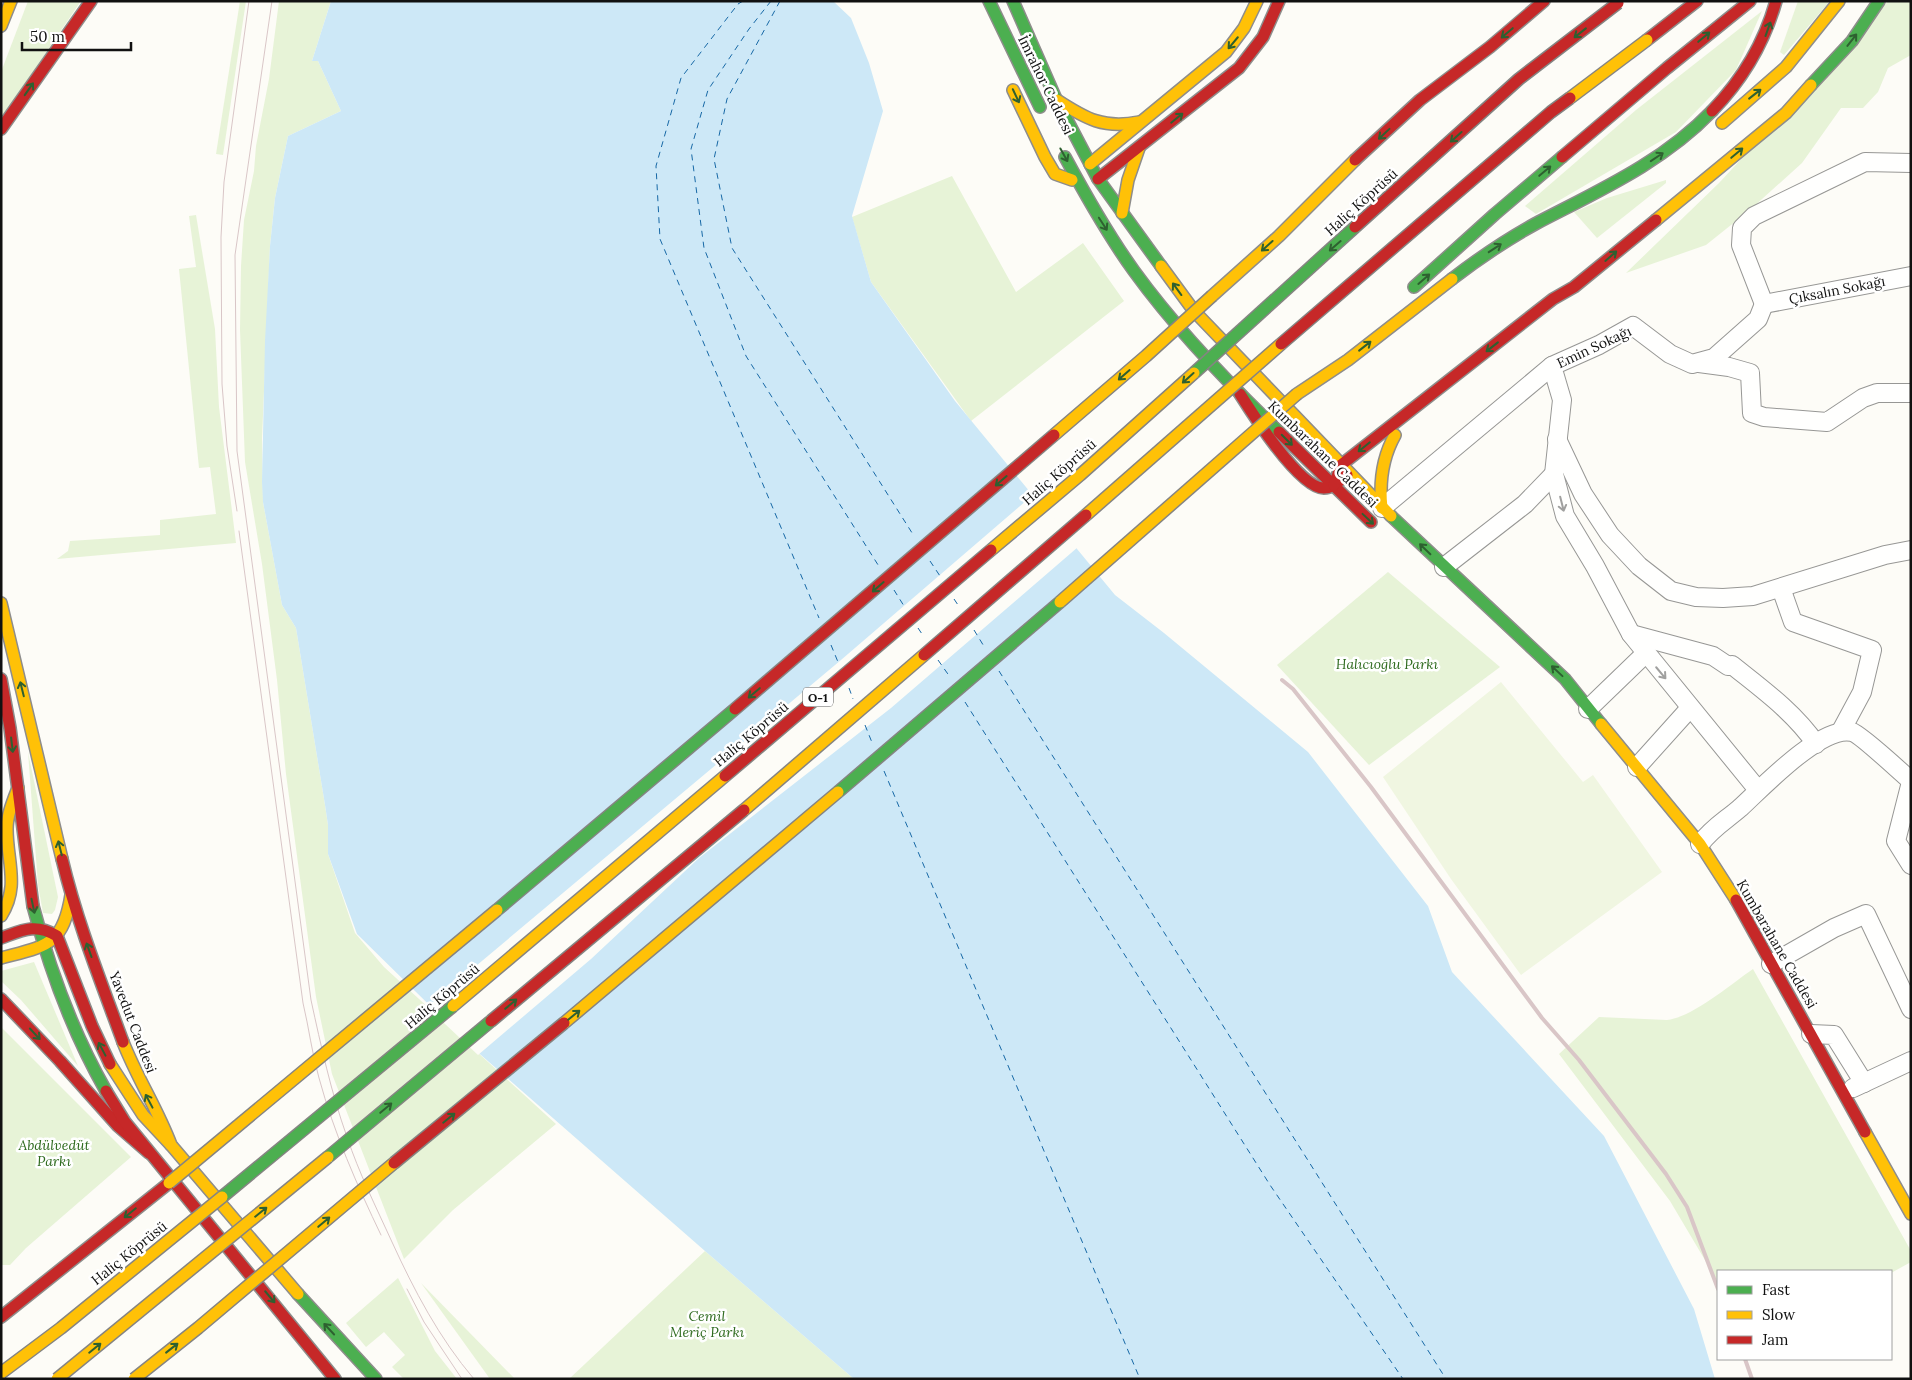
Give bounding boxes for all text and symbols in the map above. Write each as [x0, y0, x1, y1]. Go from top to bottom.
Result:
scale bar [22, 20, 131, 52]
one-way arrow [1764, 22, 1773, 37]
text: 50 m [30, 27, 65, 46]
one-way arrow [1501, 27, 1514, 38]
one-way arrow [1573, 28, 1587, 38]
one-way arrow [1698, 31, 1711, 42]
street label: İmrahor Caddesi [1014, 32, 1078, 138]
one-way arrow [1847, 33, 1858, 46]
one-way arrow [1227, 37, 1238, 50]
one-way arrow [24, 82, 34, 96]
one-way arrow [1012, 88, 1022, 103]
one-way arrow [1749, 88, 1762, 99]
one-way arrow [1170, 112, 1183, 123]
one-way arrow [1378, 128, 1391, 140]
one-way arrow [1449, 131, 1462, 143]
one-way arrow [1060, 147, 1069, 162]
one-way arrow [1730, 148, 1743, 159]
one-way arrow [1650, 152, 1664, 163]
street label: Haliç Köprüsü [1321, 165, 1401, 239]
one-way arrow [1539, 166, 1552, 177]
one-way arrow [1097, 217, 1108, 231]
one-way arrow [1328, 240, 1341, 252]
one-way arrow [1261, 241, 1274, 252]
one-way arrow [1488, 243, 1502, 253]
one-way arrow [1605, 251, 1618, 262]
street label: Çıksalın Sokağı [1787, 272, 1887, 308]
one-way arrow [1417, 273, 1430, 285]
one-way arrow [1172, 282, 1182, 296]
street label: Emin Sokağı [1554, 322, 1634, 372]
one-way arrow [1358, 340, 1371, 351]
one-way arrow [1486, 341, 1499, 352]
one-way arrow [1118, 370, 1131, 381]
one-way arrow [1182, 373, 1195, 384]
street label: Kumbarahane Caddesi [1264, 397, 1382, 511]
one-way arrow [1281, 434, 1293, 447]
street label: Haliç Köprüsü [1018, 435, 1100, 509]
one-way arrow [1358, 441, 1371, 452]
one-way arrow [995, 476, 1008, 487]
one-way arrow [1558, 496, 1567, 512]
one-way arrow [1362, 513, 1375, 525]
one-way arrow [1419, 543, 1431, 555]
one-way arrow [872, 582, 885, 593]
park label: Halıcıoğlu Parkı [1336, 655, 1439, 673]
one-way arrow [1550, 666, 1563, 677]
one-way arrow [1656, 667, 1667, 680]
one-way arrow [17, 682, 27, 698]
one-way arrow [748, 687, 761, 699]
road number: O-1 [803, 688, 833, 706]
street label: Haliç Köprüsü [710, 698, 792, 770]
one-way arrow [7, 736, 17, 752]
one-way arrow [54, 840, 64, 856]
street label: Kumbarahane Caddesi [1733, 876, 1821, 1012]
one-way arrow [29, 898, 38, 914]
one-way arrow [84, 943, 93, 958]
street label: Haliç Köprüsü [401, 960, 483, 1032]
street label: Yavedut Caddesi [105, 968, 161, 1075]
one-way arrow [504, 999, 517, 1010]
one-way arrow [568, 1009, 581, 1020]
one-way arrow [29, 1027, 41, 1040]
one-way arrow [97, 1041, 107, 1056]
one-way arrow [144, 1093, 154, 1108]
one-way arrow [379, 1103, 392, 1114]
one-way arrow [442, 1112, 455, 1124]
park label: Abdülvedüt Parkı [17, 1136, 90, 1170]
one-way arrow [254, 1206, 267, 1217]
one-way arrow [124, 1207, 137, 1218]
street label: Haliç Köprüsü [88, 1217, 170, 1289]
one-way arrow [318, 1217, 331, 1228]
legend [1717, 1270, 1892, 1360]
text: Fast [1762, 1280, 1790, 1299]
one-way arrow [264, 1291, 275, 1304]
text: Slow [1762, 1305, 1795, 1324]
park label: Cemil Meriç Parkı [670, 1307, 745, 1341]
one-way arrow [323, 1323, 335, 1336]
text: Jam [1761, 1330, 1789, 1349]
one-way arrow [88, 1342, 101, 1353]
one-way arrow [165, 1343, 178, 1354]

